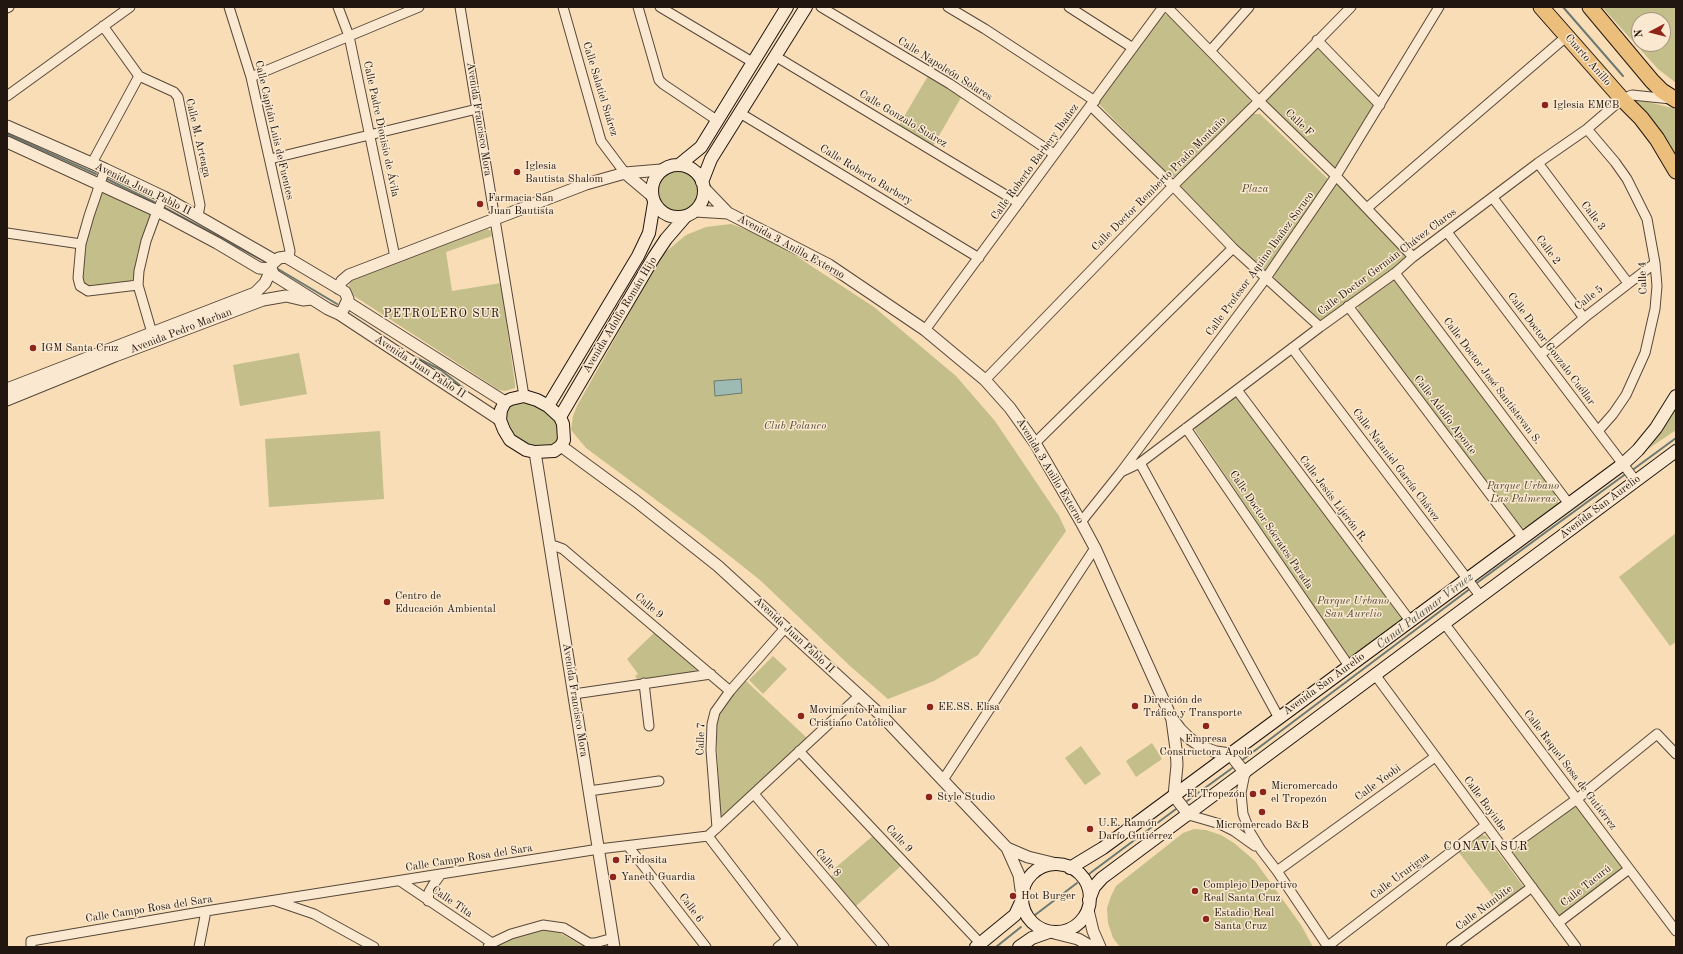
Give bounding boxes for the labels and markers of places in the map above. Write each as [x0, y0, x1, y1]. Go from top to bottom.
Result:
place label: Iglesia EMCB [1553, 98, 1619, 112]
marker: Iglesia EMCB [1540, 100, 1550, 110]
place label: Iglesia Bautista Shalom [525, 159, 603, 185]
marker: Iglesia Bautista Shalom [512, 167, 522, 177]
place label: Farmacia San Juan Bautista [488, 191, 554, 217]
marker: Farmacia San Juan Bautista [475, 199, 485, 209]
place label: IGM Santa Cruz [41, 341, 119, 355]
marker: IGM Santa Cruz [28, 343, 38, 353]
place label: Centro de Educación Ambiental [395, 589, 496, 615]
marker: Centro de Educación Ambiental [382, 597, 392, 607]
place label: Dirección de Tráfico y Transporte [1143, 693, 1242, 719]
place label: EE.SS. Elisa [938, 700, 1000, 714]
marker: Dirección de Tráfico y Transporte [1130, 701, 1140, 711]
marker: EE.SS. Elisa [925, 702, 935, 712]
place label: Movimiento Familiar Cristiano Católico [809, 703, 907, 729]
marker: Movimiento Familiar Cristiano Católico [796, 711, 806, 721]
marker: Empresa Constructora Apolo [1201, 721, 1211, 731]
place label: Empresa Constructora Apolo [1160, 732, 1252, 758]
place label: Micromercado el Tropezón [1271, 779, 1338, 805]
place label: El Tropezón [1187, 787, 1245, 801]
marker: Micromercado el Tropezón [1258, 787, 1268, 797]
marker: El Tropezón [1248, 789, 1258, 799]
place label: Style Studio [937, 790, 995, 804]
marker: Style Studio [924, 792, 934, 802]
marker: Micromercado B&B [1257, 807, 1267, 817]
place label: U.E. Ramón Darío Gutiérrez [1098, 816, 1173, 842]
place label: Micromercado B&B [1215, 818, 1309, 832]
marker: U.E. Ramón Darío Gutiérrez [1085, 824, 1095, 834]
place label: Fridosita [624, 853, 667, 867]
marker: Fridosita [611, 855, 621, 865]
place label: Yaneth Guardia [621, 870, 696, 884]
marker: Yaneth Guardia [608, 872, 618, 882]
place label: Complejo Deportivo Real Santa Cruz [1203, 878, 1297, 904]
marker: Complejo Deportivo Real Santa Cruz [1190, 886, 1200, 896]
place label: Hot Burger [1021, 889, 1076, 903]
marker: Hot Burger [1008, 891, 1018, 901]
place label: Estadio Real Santa Cruz [1214, 906, 1274, 932]
marker: Estadio Real Santa Cruz [1201, 914, 1211, 924]

